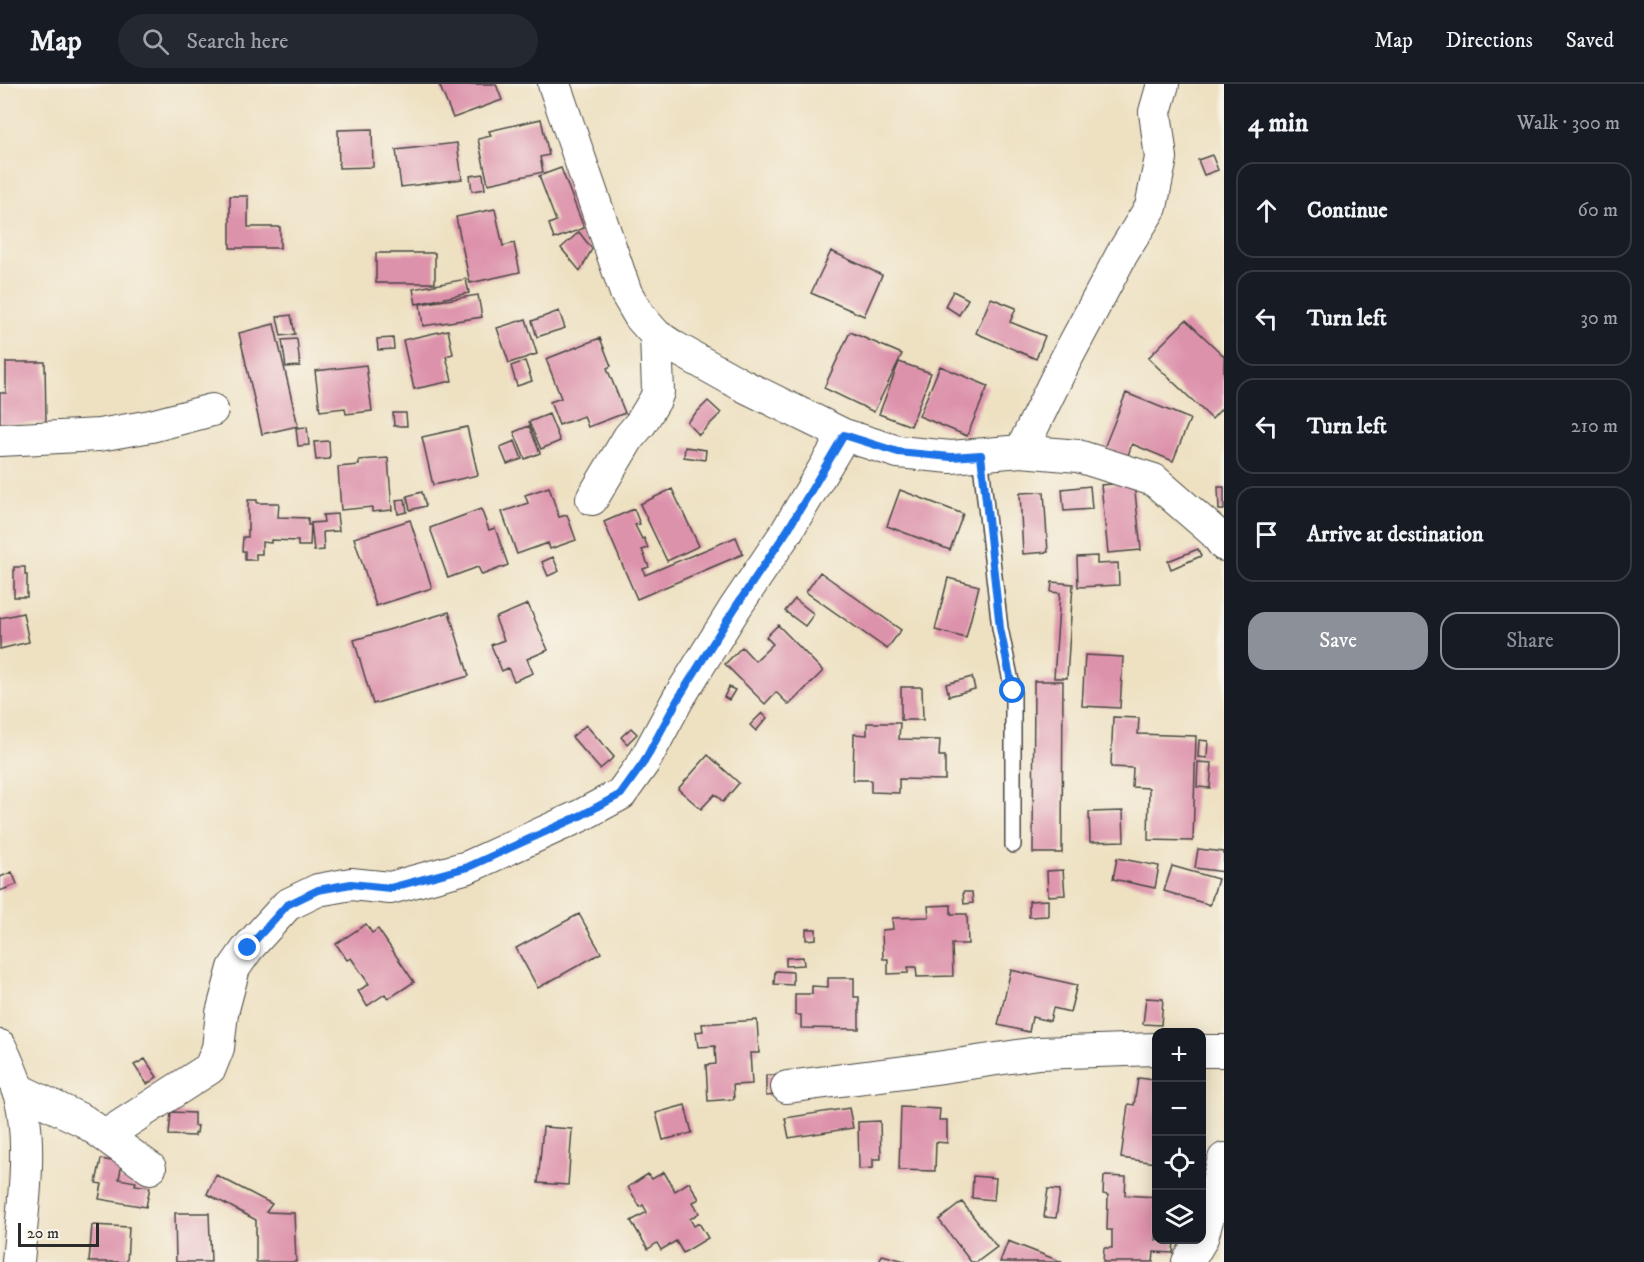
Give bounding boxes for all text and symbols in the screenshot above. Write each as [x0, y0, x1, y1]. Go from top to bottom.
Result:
search box [118, 14, 538, 68]
text: Map [30, 24, 82, 59]
icon: search [139, 25, 172, 58]
text: Search here [187, 28, 288, 55]
text: Map [1374, 28, 1413, 54]
text: Directions [1446, 28, 1533, 54]
text: Saved [1566, 28, 1614, 54]
text: 4 min [1248, 107, 1308, 140]
text: Walk · 300 m [1517, 111, 1620, 136]
icon: ahead [1250, 194, 1283, 227]
text: Continue [1307, 197, 1388, 224]
text: 60 m [1578, 198, 1618, 223]
icon: left [1250, 302, 1283, 335]
text: Turn left [1307, 305, 1387, 332]
text: 30 m [1580, 306, 1618, 331]
icon: left [1250, 410, 1283, 443]
text: Turn left [1307, 413, 1387, 440]
text: 210 m [1571, 414, 1618, 439]
icon: arrive [1250, 518, 1283, 551]
text: Arrive at destination [1307, 521, 1484, 548]
button: Save [1248, 612, 1428, 670]
button: Share [1440, 612, 1620, 670]
route start [999, 677, 1025, 703]
route end [234, 934, 260, 960]
map controls [1152, 1028, 1206, 1244]
button: + [1152, 1028, 1206, 1082]
button: − [1152, 1082, 1206, 1136]
button: locate [1152, 1136, 1206, 1190]
button: layers [1152, 1190, 1206, 1244]
scale bar [18, 1220, 99, 1248]
text: 20 m [27, 1223, 59, 1243]

